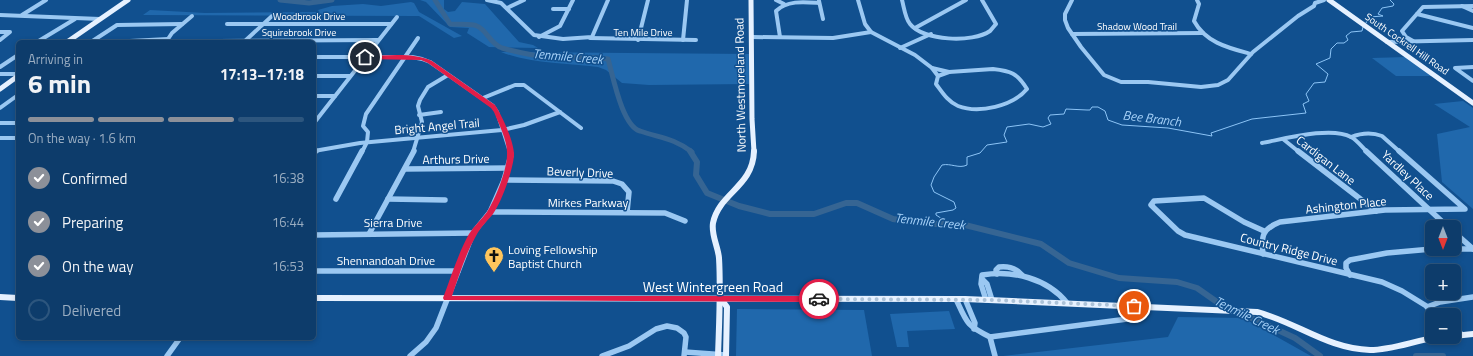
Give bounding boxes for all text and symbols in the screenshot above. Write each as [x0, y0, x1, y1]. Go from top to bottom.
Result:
street label: Woodbrook Drive [273, 9, 345, 24]
street label: South Cockrell Hill Road [1362, 9, 1452, 79]
street label: North Westmoreland Road [729, 17, 751, 153]
street label: Shadow Wood Trail [1097, 19, 1177, 34]
street label: Squirebrook Drive [262, 25, 336, 40]
street label: Ten Mile Drive [614, 25, 673, 40]
pin [348, 40, 382, 74]
water label: Tenmile Creek [532, 43, 606, 69]
icon: home [354, 46, 376, 68]
text: Arriving in [28, 49, 83, 69]
text: 17:13–17:18 [220, 63, 304, 86]
text: 6 min [28, 64, 91, 103]
water label: Bee Branch [1122, 105, 1183, 132]
street label: Bright Angel Trail [393, 113, 481, 139]
text: On the way · 1.6 km [28, 128, 136, 148]
street label: Cardigan Lane [1292, 131, 1360, 189]
street label: Yardley Place [1377, 145, 1439, 205]
street label: Arthurs Drive [422, 149, 490, 169]
street label: Beverly Drive [546, 161, 614, 183]
icon: check [28, 167, 50, 189]
text: Confirmed [62, 167, 127, 190]
text: 16:38 [272, 168, 304, 188]
street label: Ashington Place [1305, 191, 1387, 219]
street label: Mirkes Parkway [548, 193, 628, 212]
water label: Tenmile Creek [894, 207, 968, 235]
icon: check [28, 211, 50, 233]
text: Preparing [62, 211, 123, 234]
text: 16:44 [272, 212, 304, 232]
street label: Sierra Drive [364, 213, 422, 232]
north arrow [1425, 220, 1461, 256]
map controls [1425, 220, 1461, 344]
street label: Country Ridge Drive [1238, 228, 1340, 270]
place label: Loving Fellowship Baptist Church [508, 240, 598, 273]
church icon: Loving Fellowship Baptist Church [483, 245, 505, 273]
street label: Shennandoah Drive [337, 251, 435, 270]
icon: check [28, 255, 50, 277]
text: On the way [62, 255, 134, 278]
text: 16:53 [272, 256, 304, 276]
button: + [1425, 264, 1461, 300]
street label: West Wintergreen Road [643, 276, 783, 297]
courier [799, 279, 839, 319]
icon: car [808, 288, 830, 310]
pin [1117, 289, 1151, 323]
water label: Tenmile Creek [1211, 291, 1285, 340]
icon: bag [1123, 295, 1145, 317]
text: Delivered [62, 299, 121, 322]
button: − [1425, 308, 1461, 344]

